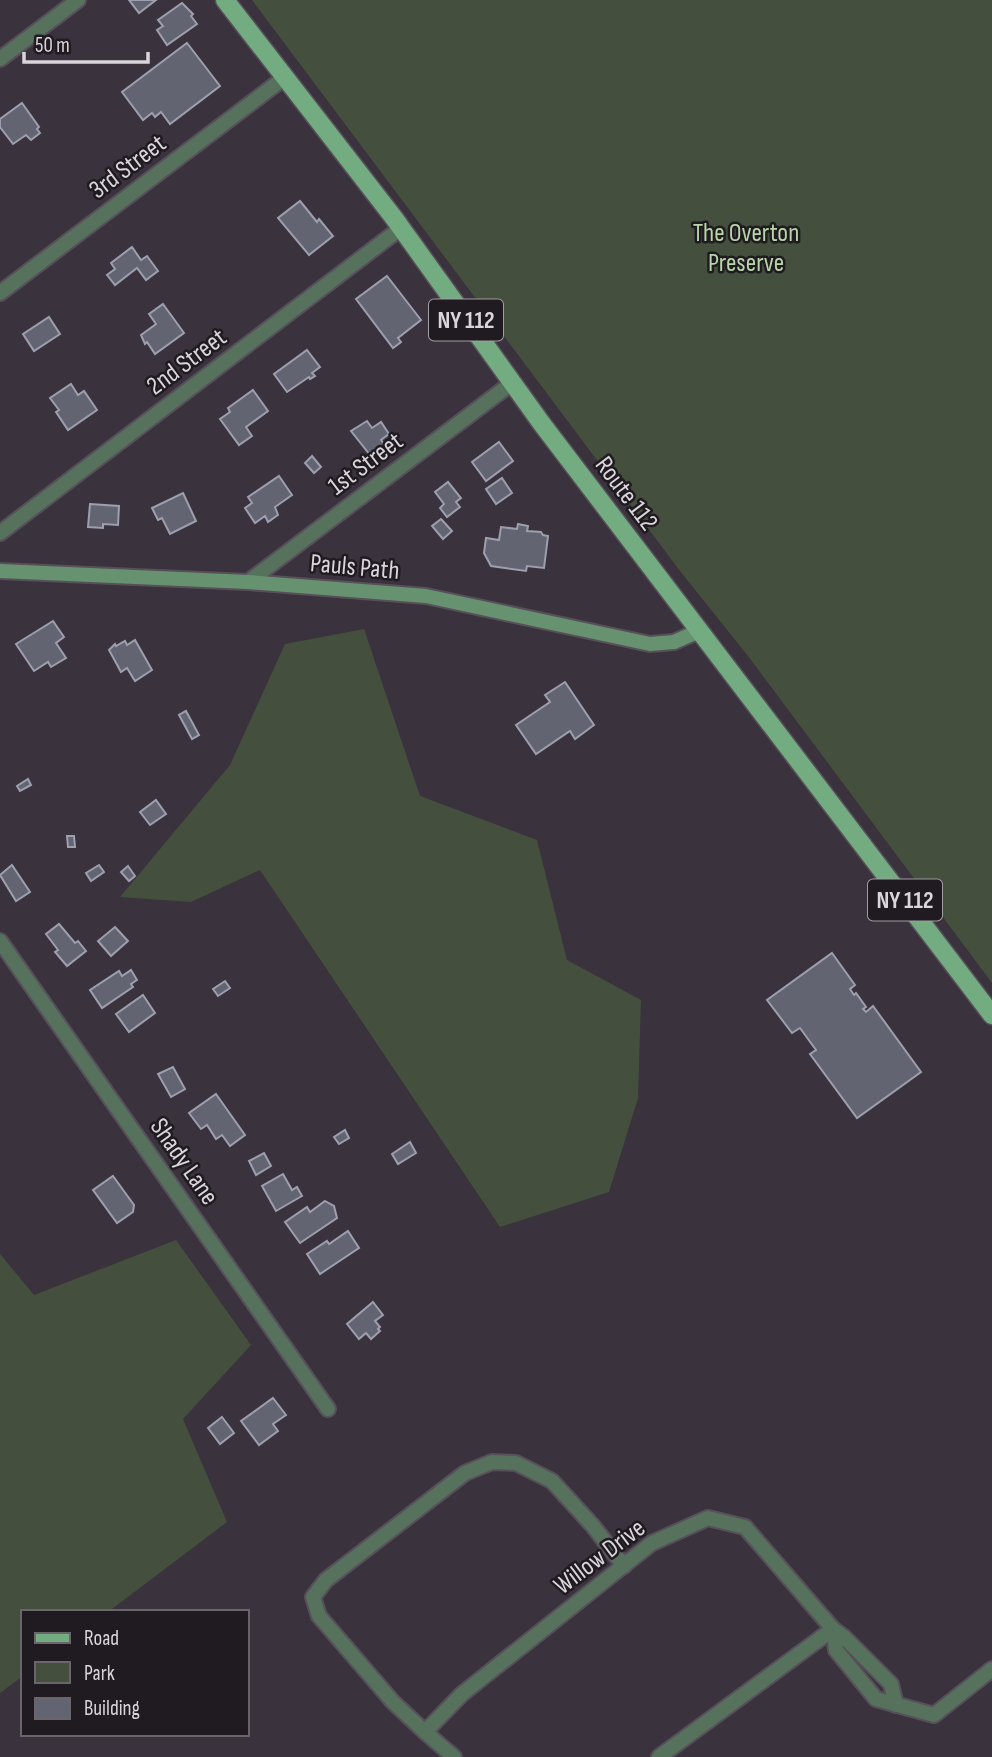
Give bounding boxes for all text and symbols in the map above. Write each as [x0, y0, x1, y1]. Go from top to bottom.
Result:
scale bar [24, 21, 149, 65]
text: 50 m [35, 33, 70, 58]
street label: 3rd Street [84, 128, 172, 206]
park label: The Overton Preserve [693, 218, 799, 279]
road number: NY 112 [429, 300, 503, 340]
street label: 2nd Street [141, 322, 233, 402]
street label: 1st Street [322, 426, 409, 502]
street label: Route 112 [588, 451, 664, 537]
street label: Pauls Path [309, 548, 401, 587]
road number: NY 112 [868, 880, 942, 920]
street label: Shady Lane [143, 1113, 225, 1211]
street label: Willow Drive [548, 1513, 652, 1602]
legend [21, 1610, 248, 1736]
text: Road [84, 1626, 119, 1651]
text: Park [84, 1661, 115, 1686]
text: Building [84, 1696, 140, 1721]

